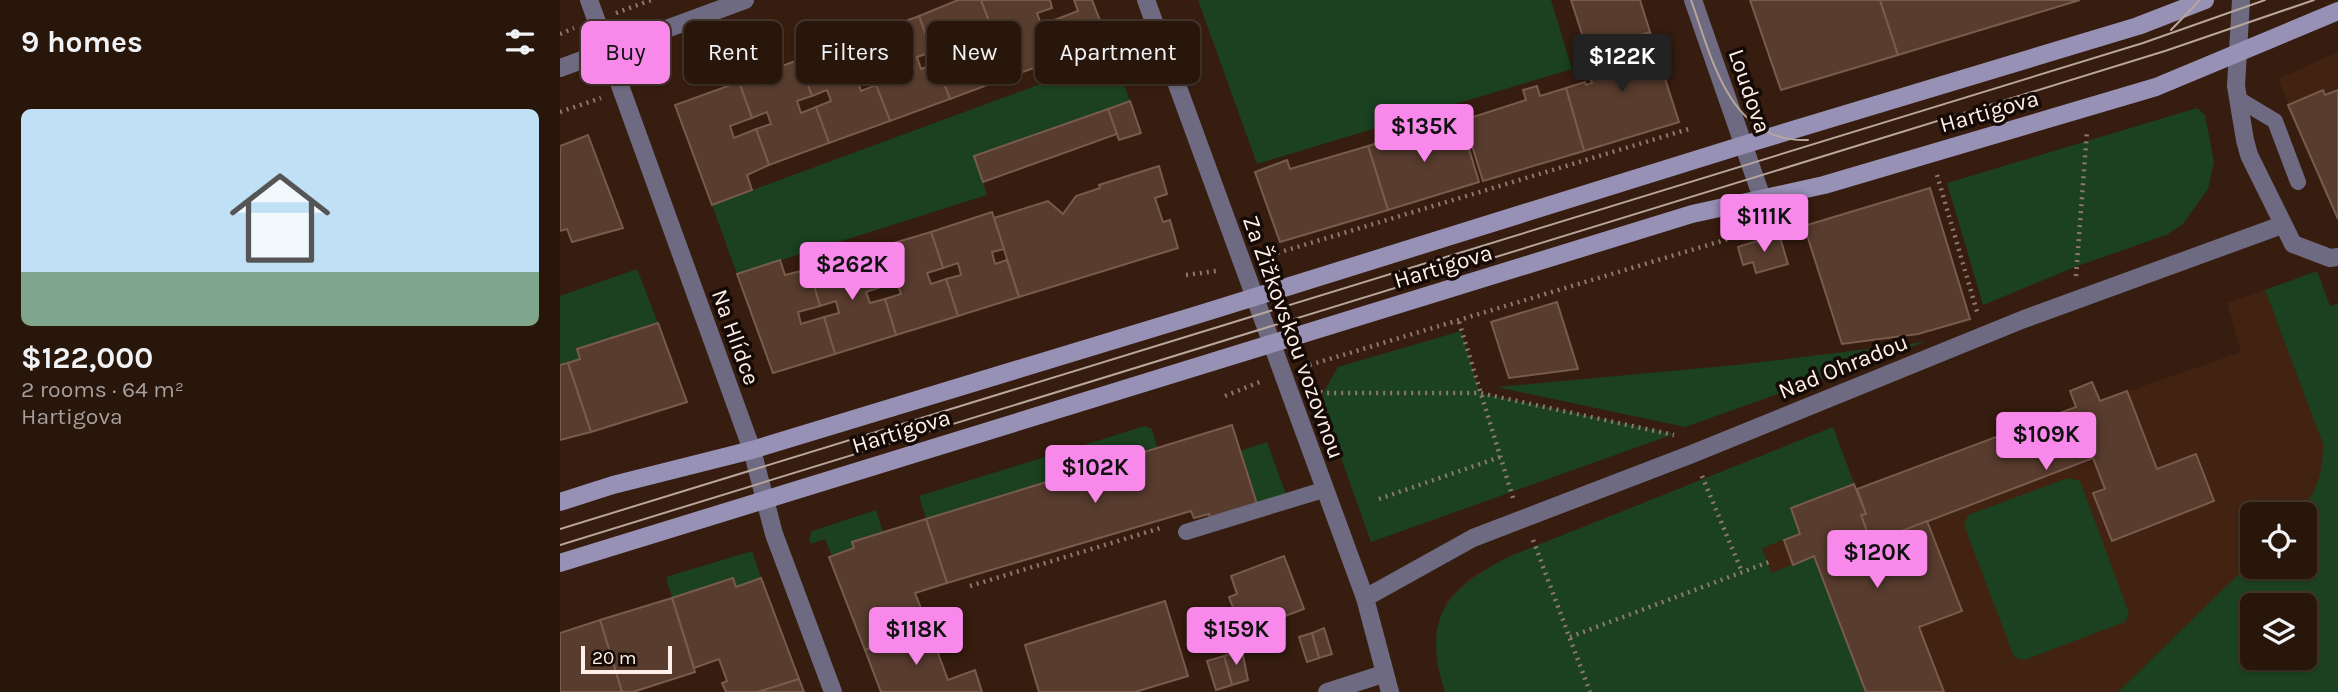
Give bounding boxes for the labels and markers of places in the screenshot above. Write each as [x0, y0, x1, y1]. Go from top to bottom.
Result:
pin: $122K [1573, 34, 1671, 94]
pin: $135K [1375, 104, 1473, 164]
pin: $111K [1715, 194, 1813, 254]
pin: $262K [803, 243, 901, 302]
pin: $109K [1997, 412, 2095, 472]
pin: $102K [1046, 446, 1144, 505]
pin: $120K [1828, 530, 1926, 590]
pin: $118K [867, 608, 965, 667]
pin: $159K [1187, 608, 1285, 667]

